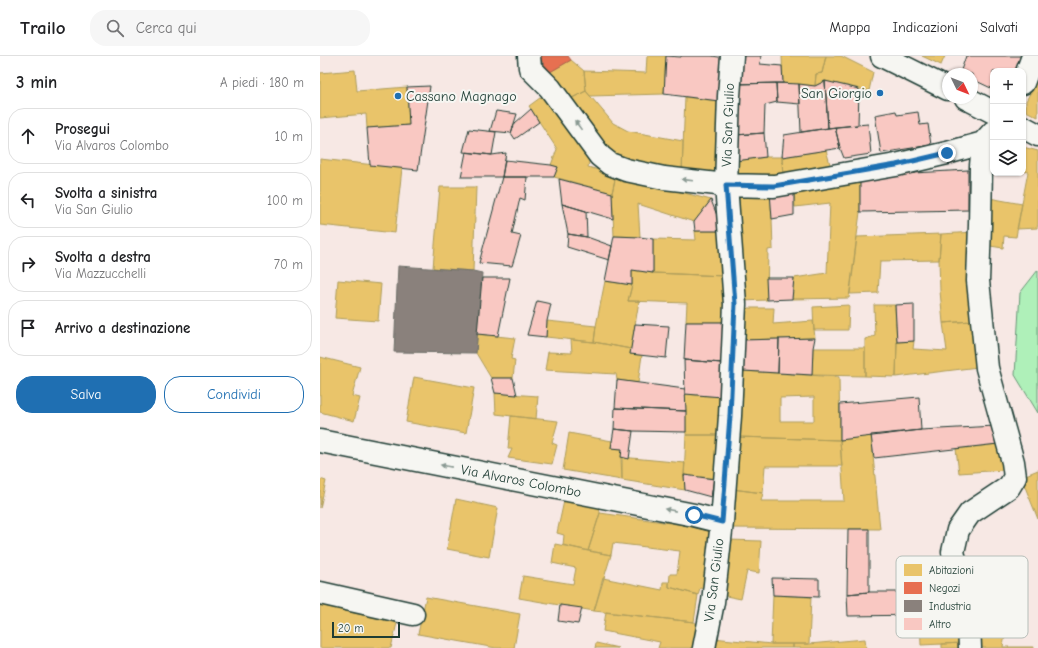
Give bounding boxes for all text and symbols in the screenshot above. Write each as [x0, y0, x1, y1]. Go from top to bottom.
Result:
search box [90, 10, 370, 46]
text: Trailo [20, 17, 66, 39]
icon: search [104, 17, 126, 39]
text: Cerca qui [136, 19, 197, 37]
text: Mappa [830, 19, 871, 36]
text: Indicazioni [893, 19, 958, 36]
text: Salvati [980, 19, 1018, 36]
north arrow [942, 68, 978, 104]
map controls [990, 68, 1026, 176]
button: + [990, 68, 1026, 104]
text: 3 min [16, 73, 57, 92]
text: A piedi · 180 m [220, 75, 304, 90]
street label: Via San Giulio [718, 83, 738, 167]
place label: San Giorgio [801, 85, 872, 102]
place label: Cassano Magnago [406, 88, 517, 105]
marker: San Giorgio [875, 88, 885, 98]
marker: Cassano Magnago [393, 91, 403, 101]
button: − [990, 104, 1026, 140]
text: Prosegui [55, 120, 110, 138]
one-way arrow [574, 120, 582, 131]
icon: ahead [17, 125, 39, 147]
text: 10 m [275, 129, 303, 144]
text: Via Alvaros Colombo [55, 138, 169, 153]
button: layers [990, 140, 1026, 176]
route end [938, 144, 956, 162]
one-way arrow [681, 177, 693, 184]
text: Svolta a sinistra [55, 184, 157, 202]
icon: left [17, 189, 39, 211]
text: 100 m [267, 193, 303, 208]
text: Via San Giulio [55, 202, 133, 217]
text: Svolta a destra [55, 248, 151, 266]
icon: right [17, 253, 39, 275]
text: 70 m [274, 257, 303, 272]
text: Via Mazzucchelli [55, 266, 146, 281]
icon: arrive [17, 317, 39, 339]
text: Arrivo a destinazione [55, 319, 190, 337]
button: Salva [16, 376, 156, 413]
button: Condividi [164, 376, 304, 413]
street label: Via Alvaros Colombo [459, 461, 583, 501]
one-way arrow [440, 463, 452, 469]
route start [685, 506, 703, 524]
one-way arrow [664, 507, 676, 513]
street label: Via San Giulio [700, 537, 728, 623]
legend [896, 556, 1028, 638]
text: Abitazioni [929, 564, 974, 577]
text: Negozi [929, 582, 960, 595]
text: Industria [929, 600, 971, 613]
text: Altro [929, 618, 951, 631]
scale bar [332, 620, 400, 639]
text: 20 m [338, 622, 363, 635]

